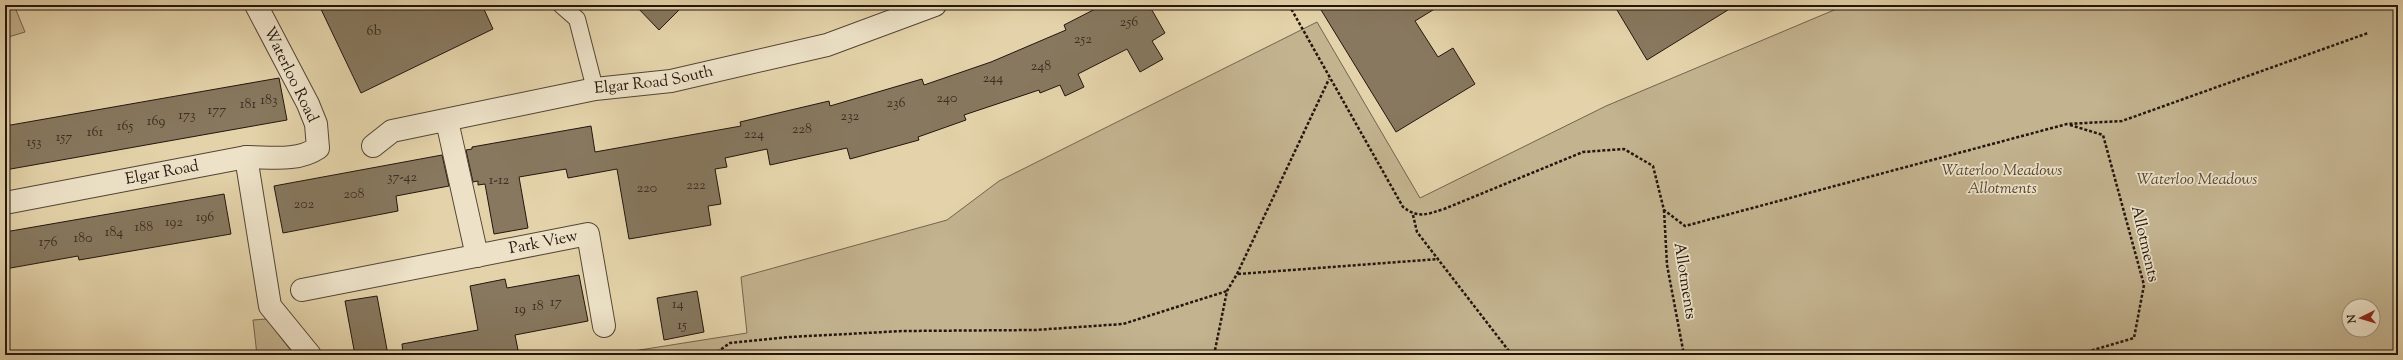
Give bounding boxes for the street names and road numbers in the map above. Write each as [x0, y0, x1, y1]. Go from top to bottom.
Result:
street label: Waterloo Road [257, 23, 323, 127]
street label: Elgar Road South [593, 60, 716, 101]
street label: Elgar Road [123, 155, 201, 191]
street label: Allotments [2124, 204, 2164, 284]
street label: Park View [507, 225, 580, 261]
street label: Allotments [1667, 241, 1701, 321]

